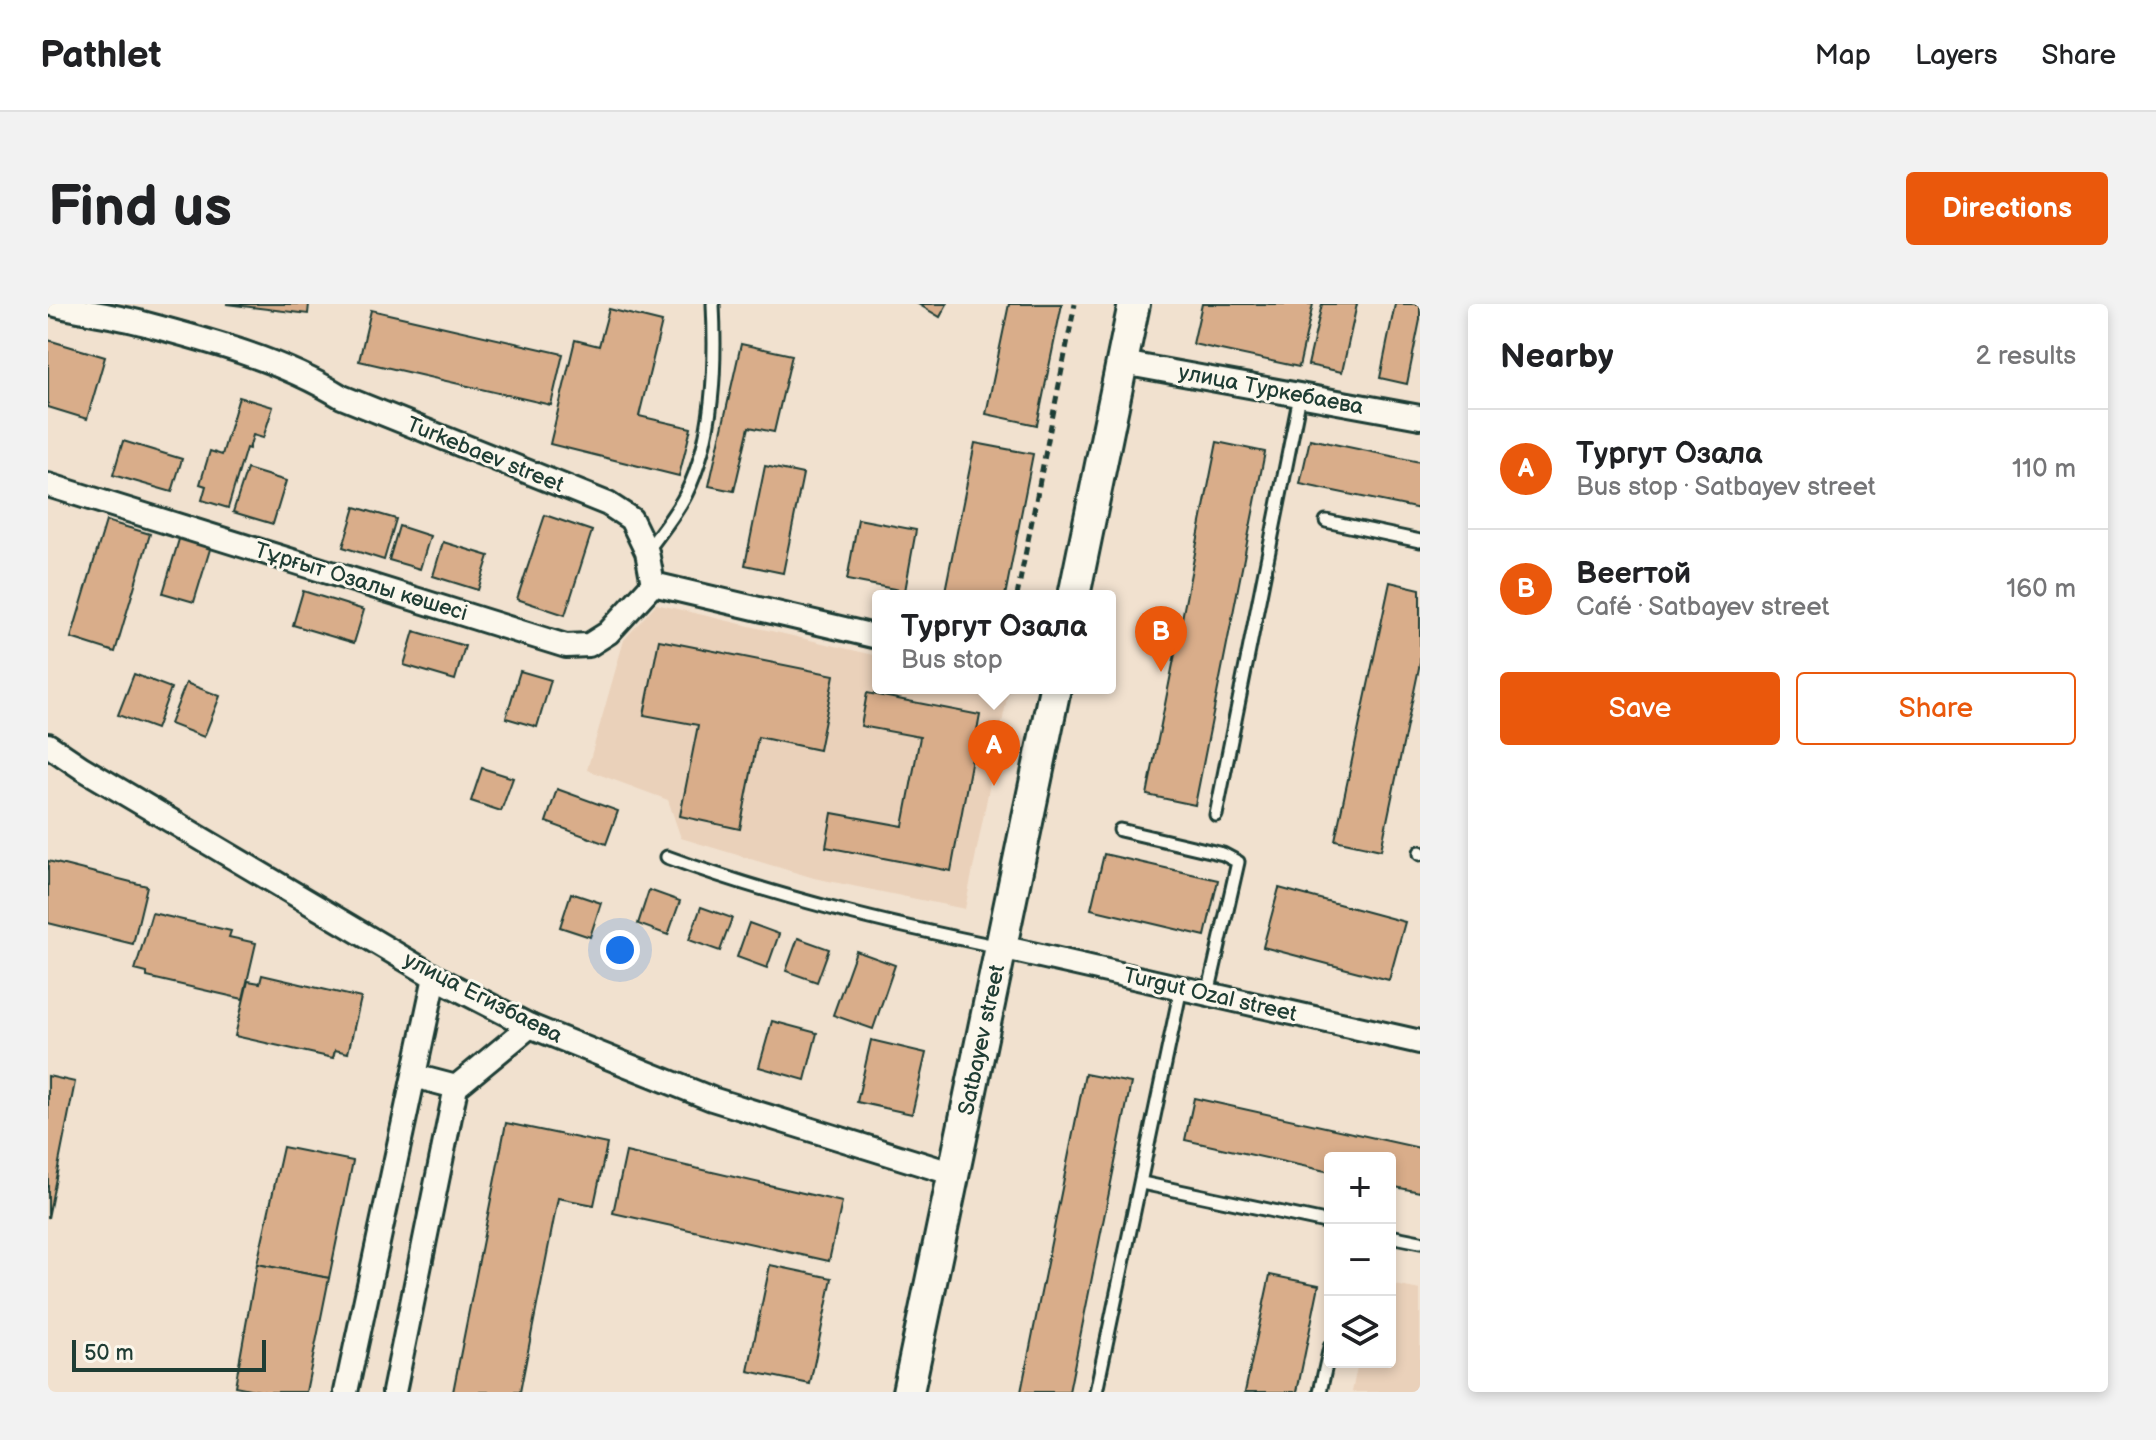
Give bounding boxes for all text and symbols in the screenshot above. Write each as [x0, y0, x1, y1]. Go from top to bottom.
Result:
text: Pathlet [40, 33, 161, 78]
text: Map [1815, 39, 1871, 72]
text: Layers [1915, 39, 1998, 72]
text: Share [2042, 39, 2116, 72]
button: Directions [1906, 172, 2108, 245]
text: Find us [48, 175, 232, 242]
text: Nearby [1500, 336, 1614, 377]
text: 2 results [1976, 341, 2076, 372]
street label: улица Туркебаева [1176, 359, 1366, 421]
street label: Turkebaev street [402, 411, 568, 499]
text: Тургут Озала [1576, 436, 1763, 472]
text: A [1518, 454, 1534, 485]
text: 110 m [2012, 454, 2076, 485]
text: Bus stop · Satbayev street [1576, 472, 1876, 503]
street label: Тұрғыт Озалы көшесі [251, 537, 471, 627]
text: Beerтой [1576, 556, 1691, 592]
text: B [1517, 574, 1535, 605]
text: 160 m [2006, 574, 2076, 605]
popup [872, 590, 1116, 694]
text: Café · Satbayev street [1576, 592, 1830, 623]
pin: B [1135, 606, 1187, 672]
text: Тургут Озала [901, 609, 1087, 645]
text: Bus stop [901, 645, 1003, 676]
button: Save [1500, 672, 1780, 745]
button: Share [1796, 672, 2076, 745]
pin: A [968, 720, 1020, 786]
your location [600, 930, 640, 970]
street label: улица Егизбаева [399, 946, 567, 1050]
street label: Satbayev street [953, 962, 1011, 1118]
street label: Turgut Ozal street [1121, 962, 1299, 1028]
map controls [1324, 1152, 1396, 1368]
button: + [1324, 1152, 1396, 1224]
button: − [1324, 1224, 1396, 1296]
button: layers [1324, 1296, 1396, 1368]
scale bar [72, 1336, 266, 1372]
text: 50 m [84, 1340, 134, 1367]

